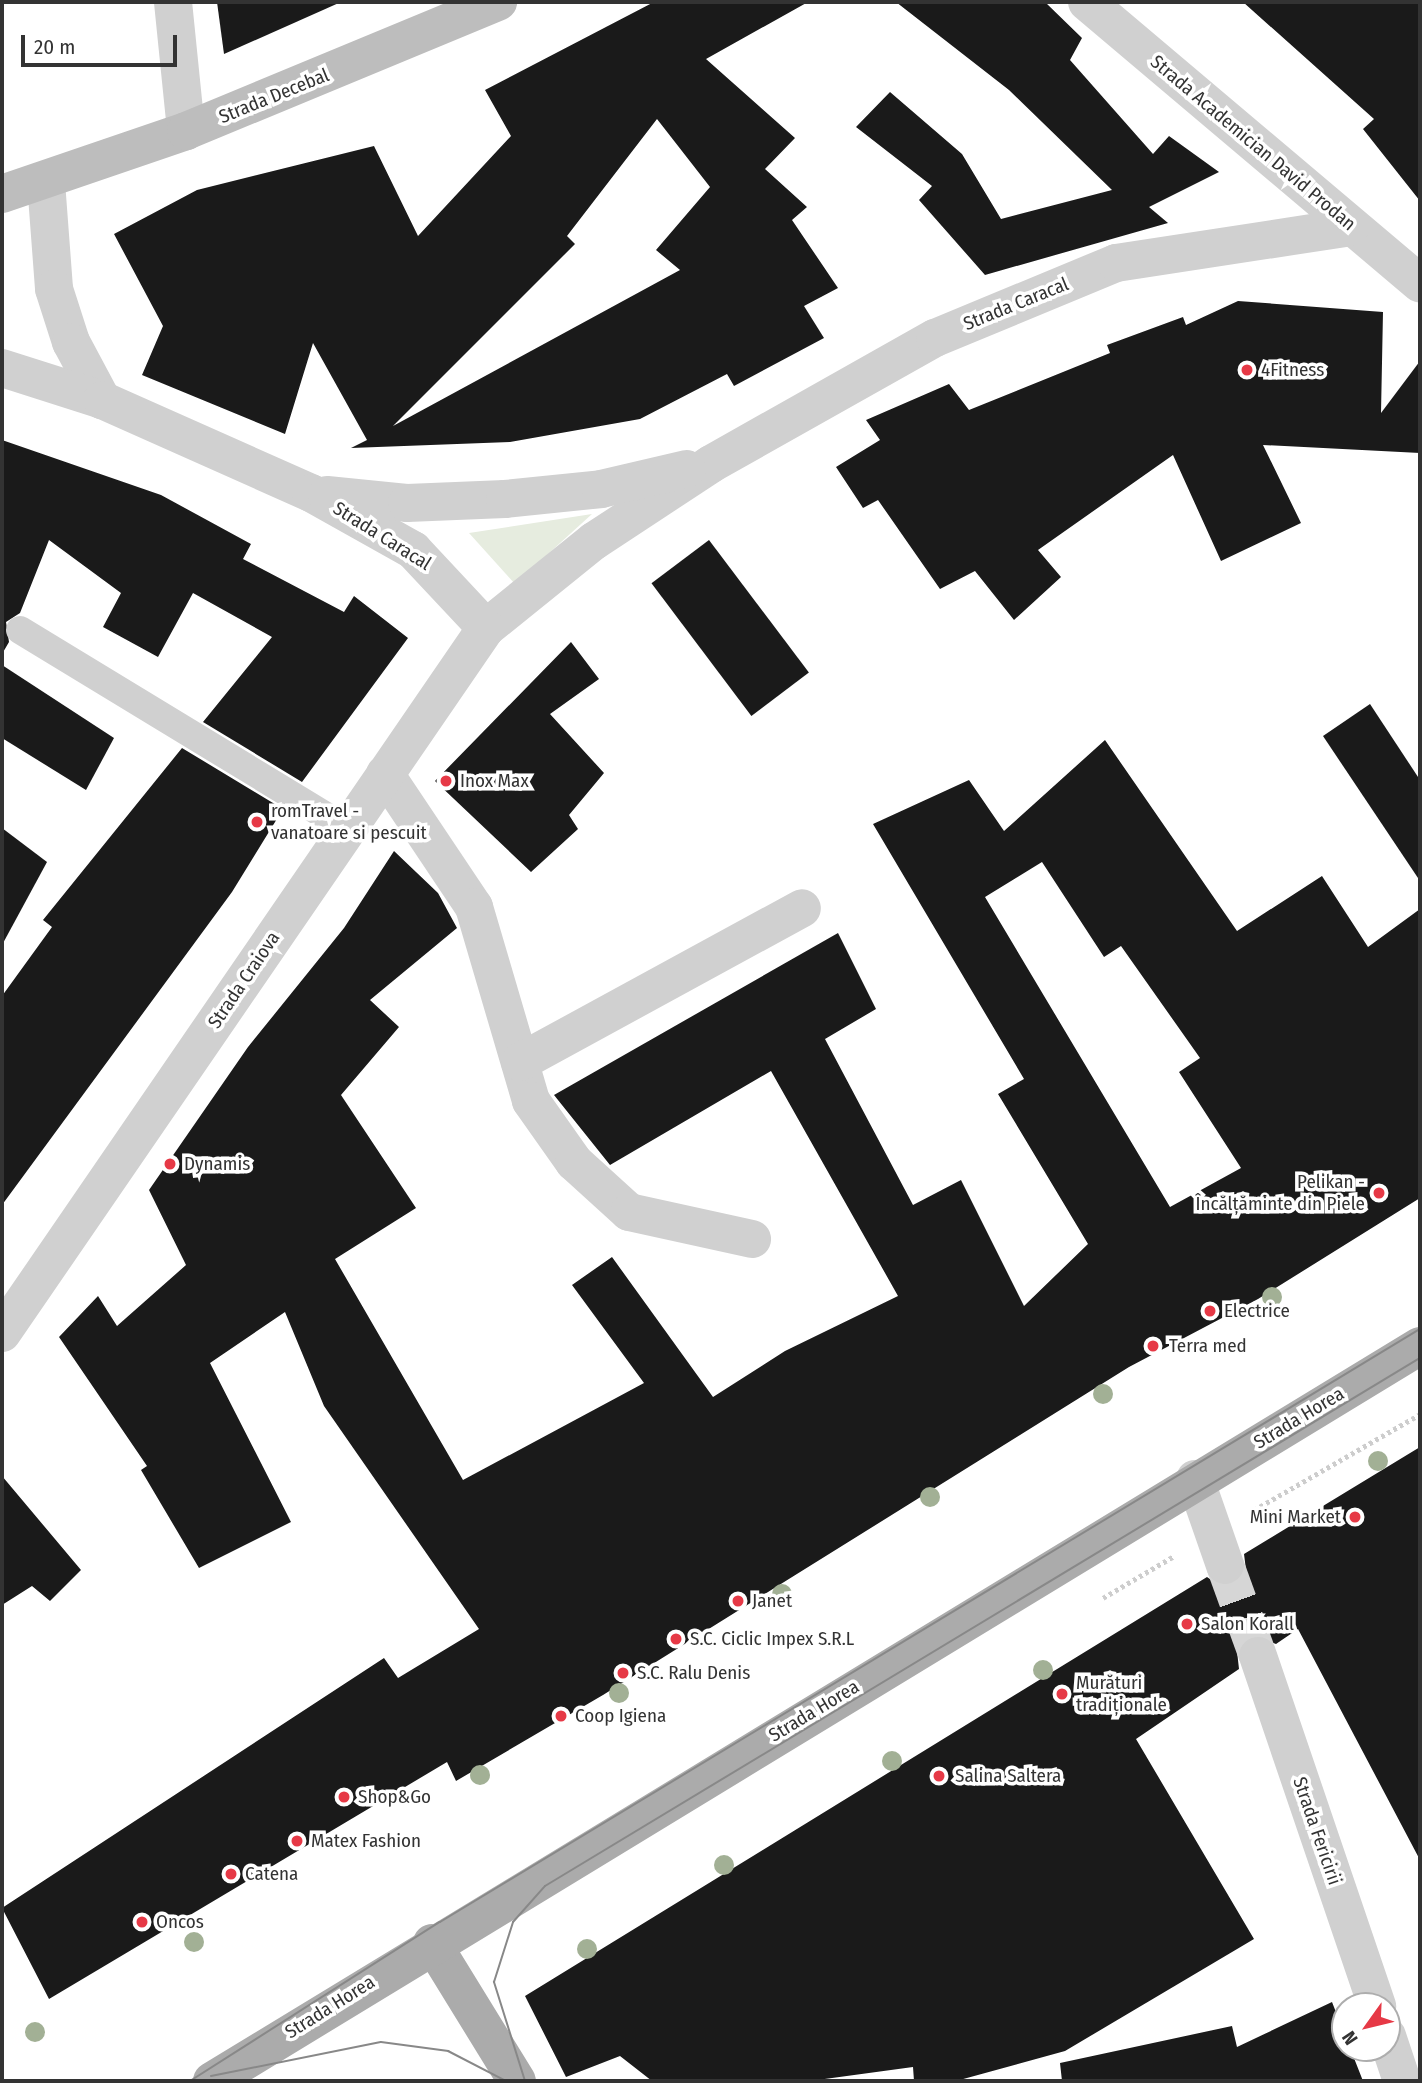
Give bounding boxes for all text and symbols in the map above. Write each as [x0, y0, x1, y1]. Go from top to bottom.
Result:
scale bar [24, 21, 180, 65]
text: 20 m [34, 34, 75, 60]
street label: Strada Academician David Prodan [1146, 50, 1360, 236]
street label: Strada Decebal [216, 64, 332, 128]
street label: Strada Caracal [960, 273, 1072, 335]
place label: 4Fitness [1261, 359, 1324, 381]
marker: 4Fitness [1239, 362, 1255, 378]
street label: Strada Caracal [329, 497, 435, 575]
place label: Inox Max [460, 770, 529, 792]
marker: Inox Max [438, 773, 454, 789]
place label: romTravel - vanatoare si pescuit [271, 800, 427, 844]
marker: romTravel - vanatoare si pescuit [249, 814, 265, 830]
street label: Strada Craiova [203, 927, 285, 1033]
place label: Dynamis [184, 1153, 250, 1175]
marker: Dynamis [162, 1156, 178, 1172]
place label: Pelikan - Încălțăminte din Piele [1195, 1171, 1365, 1215]
marker: Pelikan - Încălțăminte din Piele [1371, 1185, 1387, 1201]
place label: Electrice [1224, 1300, 1290, 1322]
marker: Electrice [1202, 1303, 1218, 1319]
place label: Terra med [1169, 1335, 1247, 1357]
marker: Terra med [1143, 1336, 1163, 1356]
street label: Strada Horea [1250, 1382, 1348, 1454]
place label: Mini Market [1250, 1506, 1341, 1528]
marker: Mini Market [1347, 1509, 1363, 1525]
place label: Janet [752, 1590, 792, 1612]
marker: Janet [730, 1593, 746, 1609]
place label: Salon Korall [1201, 1613, 1294, 1635]
marker: Salon Korall [1179, 1616, 1195, 1632]
place label: S.C. Ciclic Impex S.R.L [690, 1628, 854, 1650]
marker: S.C. Ciclic Impex S.R.L [668, 1631, 684, 1647]
place label: S.C. Ralu Denis [637, 1662, 750, 1684]
marker: S.C. Ralu Denis [615, 1665, 631, 1681]
place label: Murături tradiționale [1076, 1672, 1167, 1716]
street label: Strada Horea [765, 1675, 863, 1747]
marker: Murături tradiționale [1054, 1686, 1070, 1702]
place label: Coop Igiena [575, 1705, 666, 1727]
marker: Coop Igiena [553, 1708, 569, 1724]
place label: Salina Saltera [955, 1765, 1061, 1787]
marker: Salina Saltera [929, 1766, 949, 1786]
street label: Strada Fericirii [1288, 1774, 1346, 1888]
place label: Shop&Go [358, 1786, 431, 1808]
marker: Shop&Go [336, 1789, 352, 1805]
place label: Matex Fashion [311, 1830, 421, 1852]
marker: Matex Fashion [289, 1833, 305, 1849]
place label: Catena [245, 1863, 298, 1885]
marker: Catena [223, 1866, 239, 1882]
place label: Oncos [156, 1911, 204, 1933]
marker: Oncos [134, 1914, 150, 1930]
street label: Strada Horea [281, 1971, 379, 2043]
north arrow [1331, 1992, 1401, 2062]
text: N [1337, 2027, 1363, 2049]

